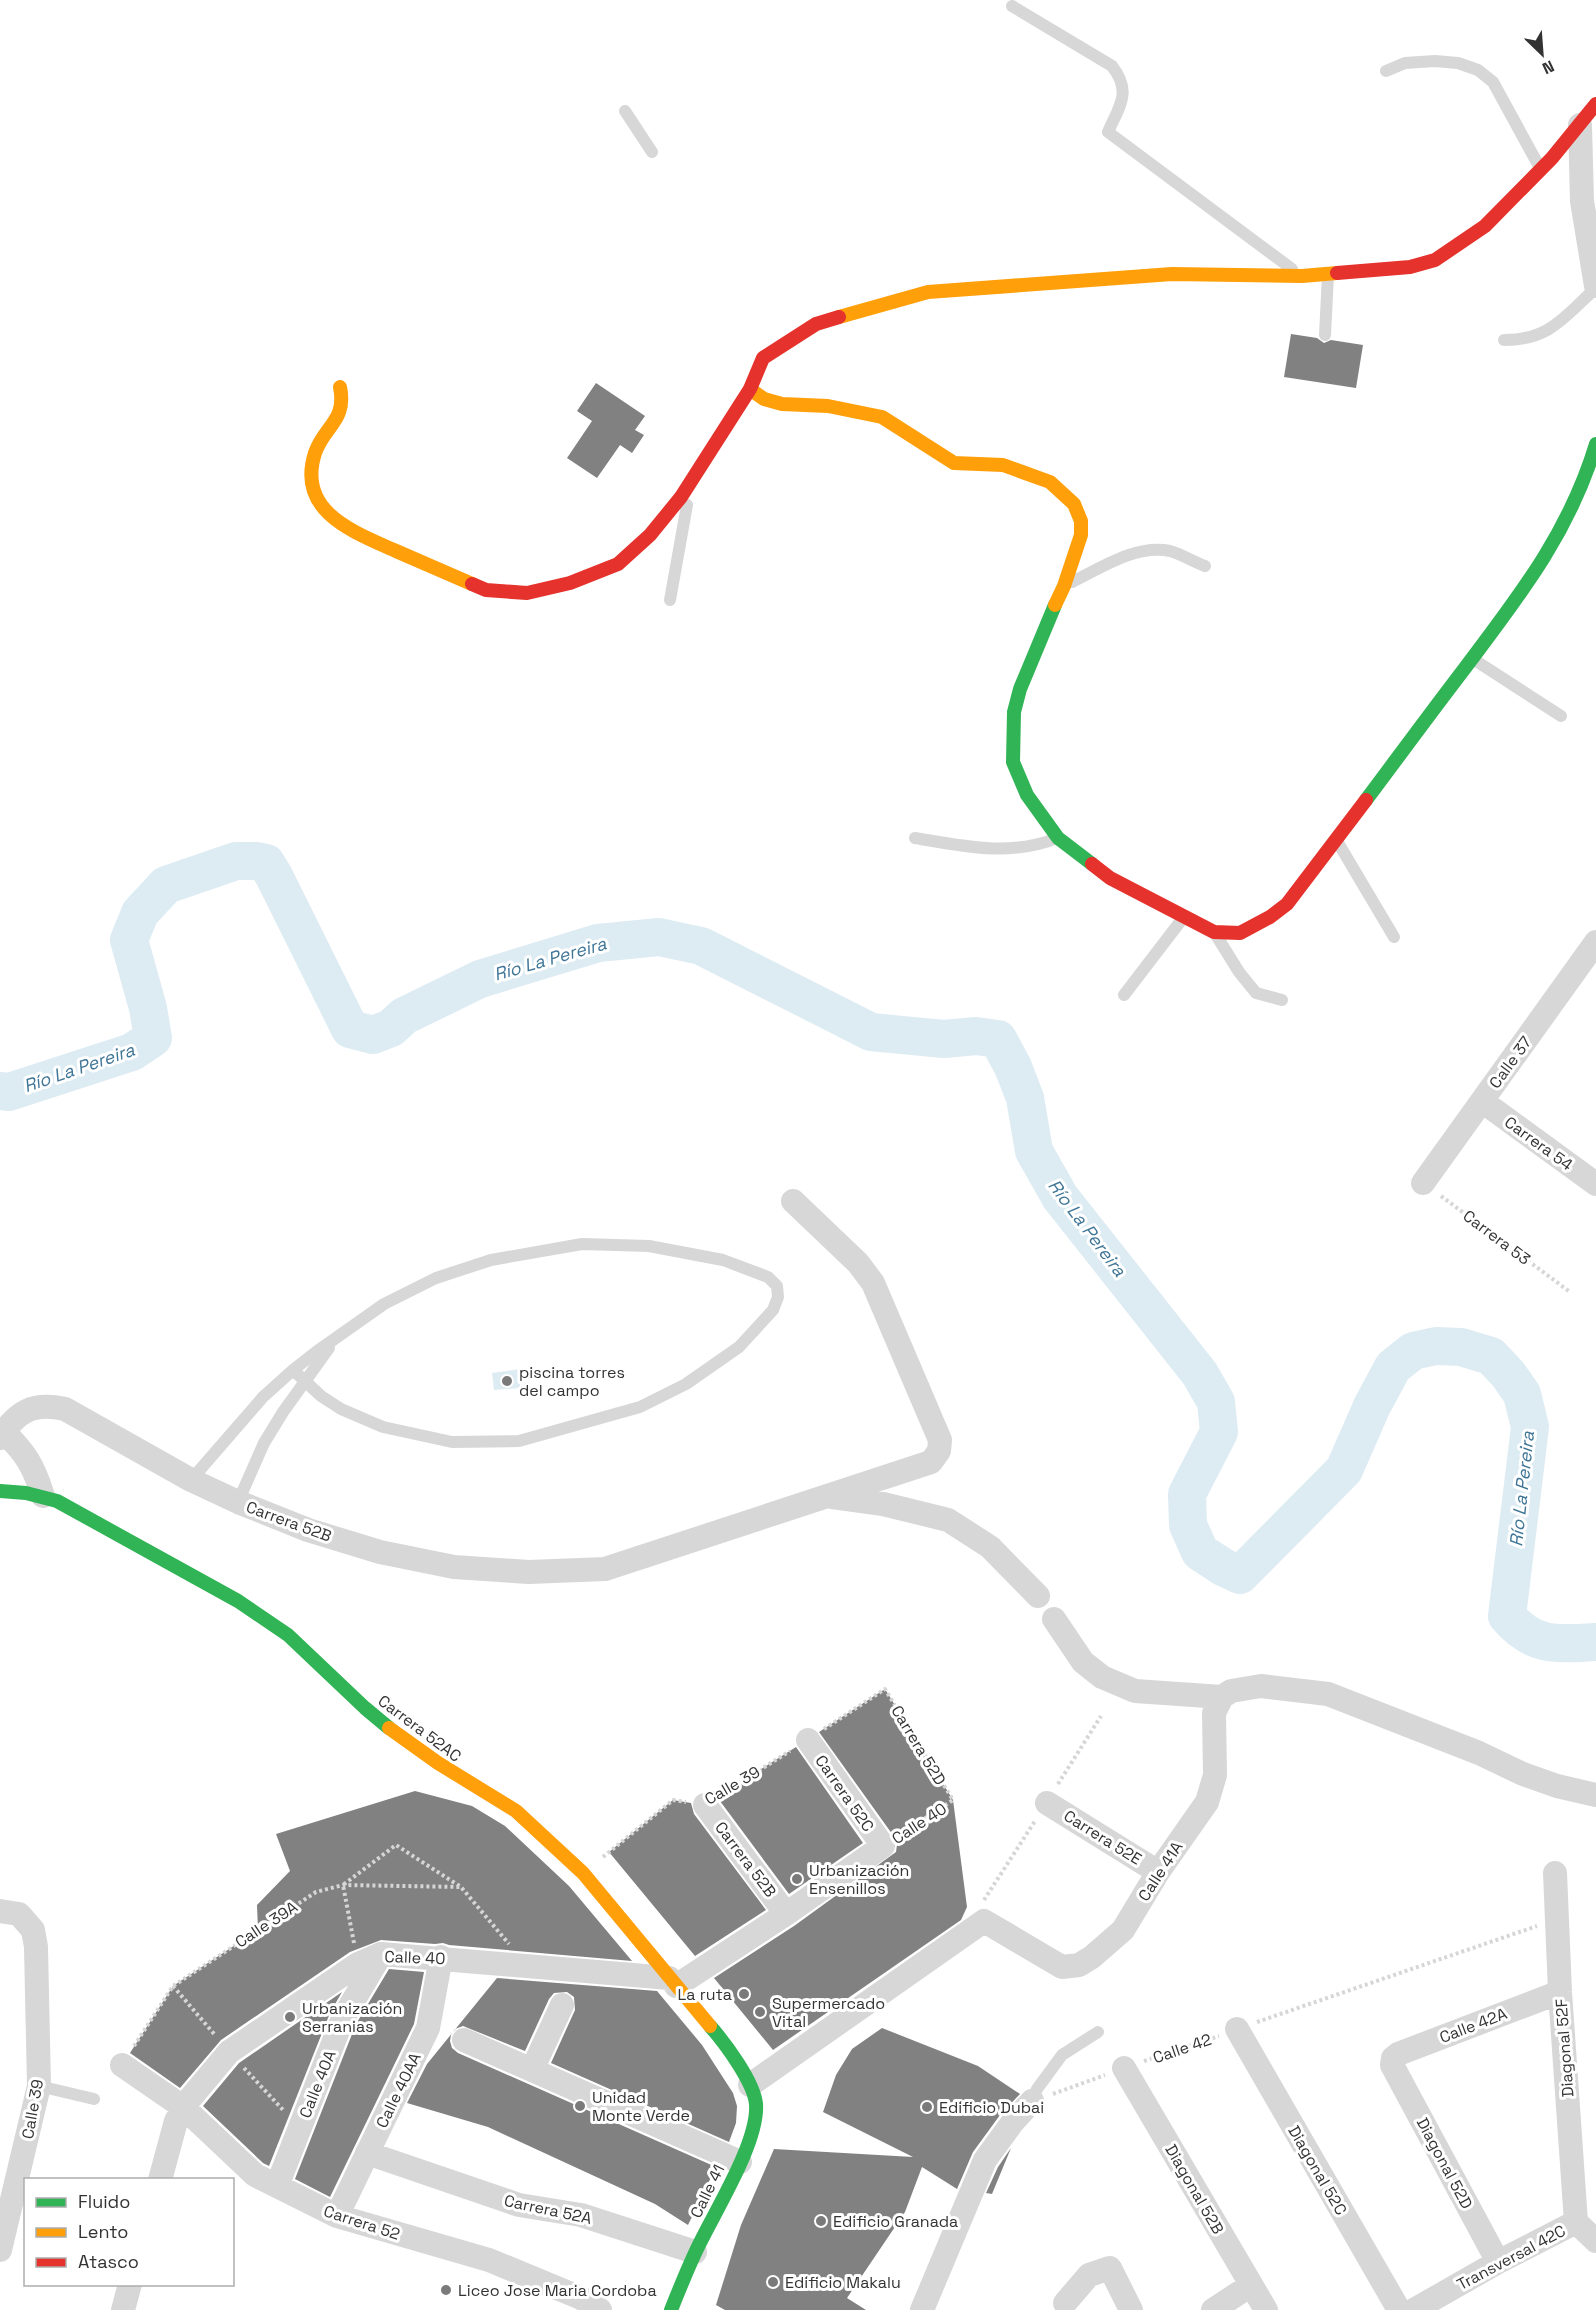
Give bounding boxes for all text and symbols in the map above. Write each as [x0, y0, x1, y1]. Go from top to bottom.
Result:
north arrow [1512, 24, 1572, 84]
text: N [1539, 55, 1557, 79]
water label: Río La Pereira [491, 931, 609, 986]
street label: Calle 37 [1484, 1032, 1536, 1093]
water label: Río La Pereira [20, 1038, 138, 1097]
street label: Carrera 54 [1500, 1112, 1577, 1175]
water label: Río La Pereira [1043, 1175, 1132, 1281]
street label: Carrera 53 [1459, 1205, 1535, 1270]
place label: piscina torres del campo [519, 1362, 625, 1401]
marker: piscina torres del campo [500, 1374, 514, 1388]
water label: Río La Pereira [1504, 1429, 1539, 1548]
street label: Carrera 52B [243, 1496, 334, 1547]
street label: Carrera 52AC [374, 1690, 466, 1767]
street label: Carrera 52D [887, 1701, 951, 1789]
street label: Carrera 52C [810, 1751, 879, 1836]
street label: Calle 39 [701, 1761, 764, 1810]
street label: Calle 40 [888, 1798, 951, 1849]
street label: Carrera 52E [1060, 1805, 1146, 1870]
street label: Carrera 52B [710, 1817, 781, 1901]
street label: Calle 41A [1133, 1837, 1188, 1905]
place label: Urbanización Ensenillos [809, 1860, 909, 1899]
marker: Urbanización Ensenillos [790, 1872, 804, 1886]
street label: Calle 39A [231, 1896, 302, 1952]
street label: Calle 40 [384, 1946, 446, 1969]
place label: La ruta [678, 1984, 732, 2005]
marker: La ruta [737, 1987, 751, 2001]
place label: Supermercado Vital [772, 1993, 885, 2032]
place label: Urbanización Serranias [302, 1998, 402, 2037]
street label: Diagonal 52F [1551, 1998, 1578, 2098]
street label: Calle 42A [1436, 2003, 1510, 2048]
marker: Supermercado Vital [753, 2005, 767, 2019]
marker: Urbanización Serranias [283, 2010, 297, 2024]
street label: Calle 42 [1150, 2029, 1214, 2068]
street label: Calle 40A [294, 2047, 341, 2121]
street label: Calle 40AA [371, 2049, 426, 2131]
street label: Calle 39 [17, 2078, 48, 2141]
place label: Unidad Monte Verde [592, 2087, 690, 2126]
place label: Edificio Dubai [939, 2097, 1044, 2118]
marker: Unidad Monte Verde [573, 2099, 587, 2113]
marker: Edificio Dubai [920, 2100, 934, 2114]
street label: Diagonal 52D [1412, 2114, 1477, 2213]
street label: Diagonal 52C [1283, 2122, 1352, 2219]
street label: Diagonal 52B [1160, 2141, 1229, 2238]
street label: Calle 41 [685, 2161, 729, 2222]
legend [24, 2178, 234, 2286]
text: Fluido [78, 2190, 130, 2213]
street label: Carrera 52A [502, 2190, 594, 2229]
street label: Carrera 52 [321, 2200, 403, 2245]
place label: Edificio Granada [833, 2211, 958, 2232]
marker: Edificio Granada [814, 2214, 828, 2228]
text: Lento [78, 2220, 128, 2243]
street label: Transversal 42C [1453, 2220, 1569, 2295]
text: Atasco [78, 2250, 139, 2273]
place label: Edificio Makalu [785, 2272, 901, 2293]
marker: Edificio Makalu [766, 2275, 780, 2289]
place label: Liceo Jose Maria Cordoba [458, 2280, 657, 2301]
marker: Liceo Jose Maria Cordoba [439, 2283, 453, 2297]

